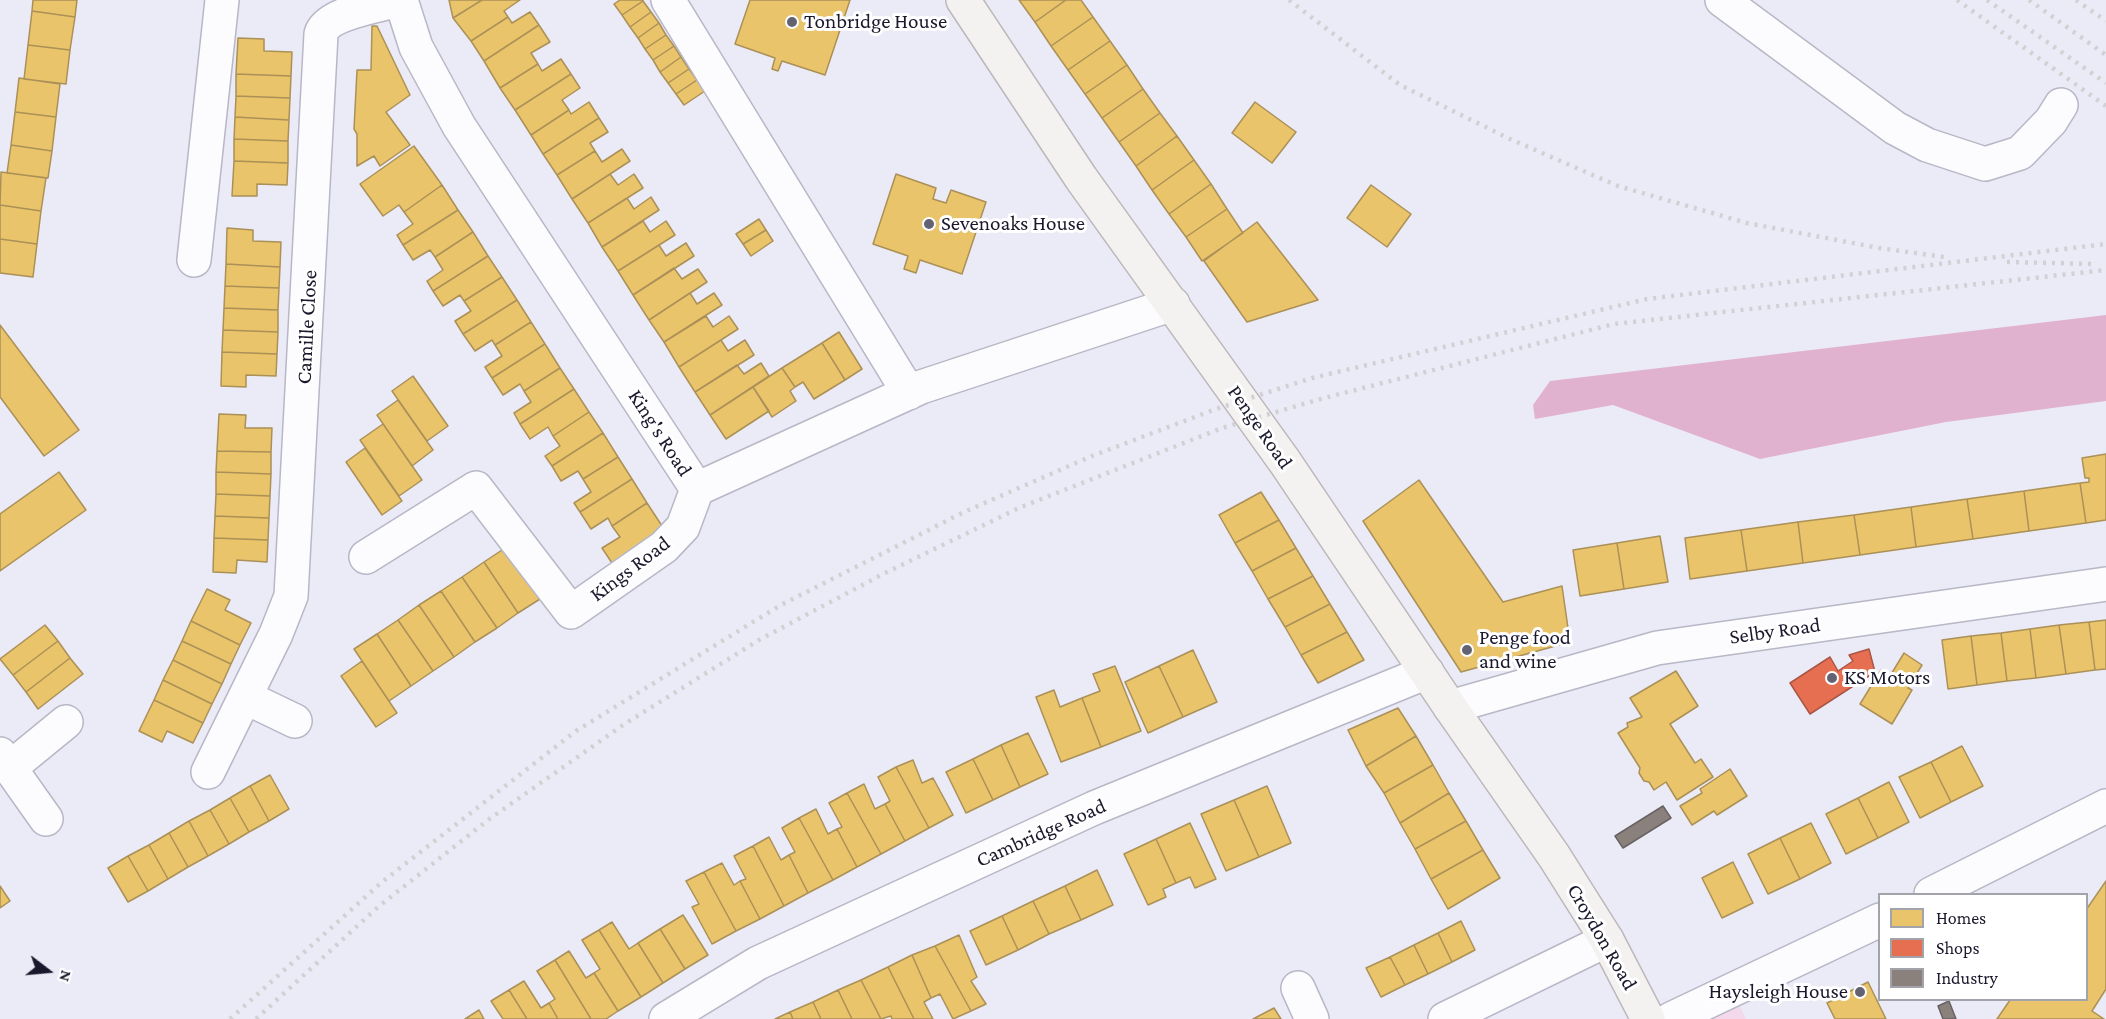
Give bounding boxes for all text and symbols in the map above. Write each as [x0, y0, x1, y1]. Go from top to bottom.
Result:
place label: Tonbridge House [804, 9, 947, 35]
marker: Tonbridge House [785, 15, 799, 29]
place label: Sevenoaks House [941, 211, 1085, 237]
marker: Sevenoaks House [922, 217, 936, 231]
street label: Camille Close [291, 269, 323, 385]
street label: Penge Road [1222, 380, 1298, 474]
street label: King's Road [623, 385, 697, 481]
street label: Kings Road [585, 531, 675, 607]
street label: Selby Road [1728, 612, 1822, 650]
place label: Penge food and wine [1479, 625, 1571, 675]
marker: Penge food and wine [1460, 643, 1474, 657]
place label: KS Motors [1844, 665, 1930, 691]
marker: KS Motors [1825, 671, 1839, 685]
street label: Cambridge Road [972, 793, 1110, 873]
street label: Croydon Road [1561, 879, 1643, 995]
legend [1878, 893, 2088, 1001]
text: Homes [1936, 908, 1986, 928]
text: Shops [1936, 938, 1980, 958]
north arrow [18, 941, 78, 1001]
text: Industry [1936, 968, 1998, 988]
text: N [56, 969, 75, 984]
place label: Haysleigh House [1708, 979, 1848, 1005]
marker: Haysleigh House [1853, 985, 1867, 999]

